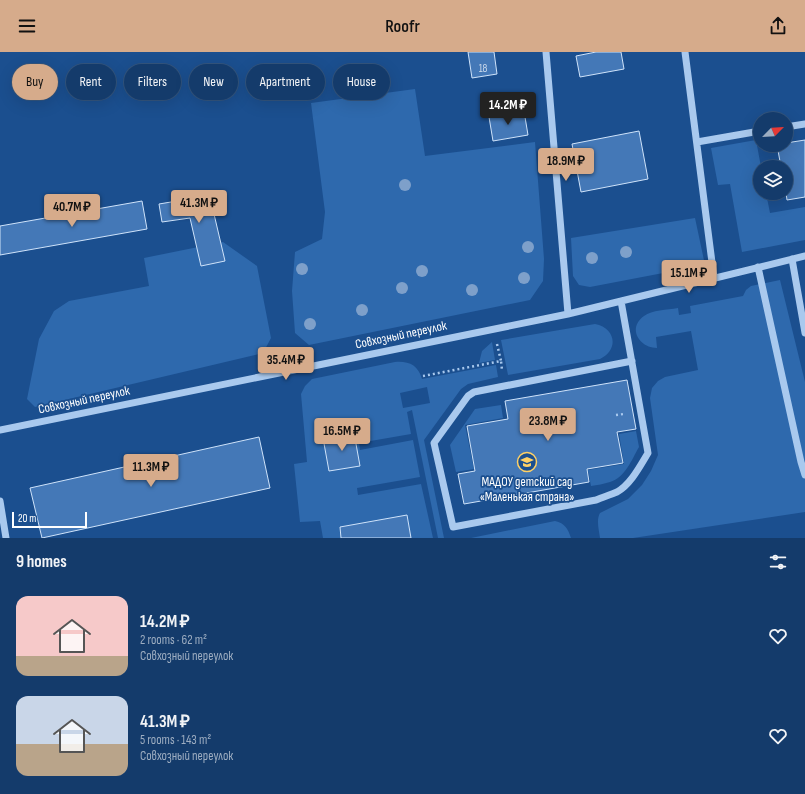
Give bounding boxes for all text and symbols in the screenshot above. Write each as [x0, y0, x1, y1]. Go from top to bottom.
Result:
icon: menu [16, 15, 38, 37]
icon: share [767, 15, 789, 37]
text: Roofr [385, 16, 420, 37]
house number: 18 [479, 62, 488, 75]
chip: Buy [12, 64, 58, 100]
chip: Rent [66, 64, 116, 100]
chip: Filters [124, 64, 181, 100]
chip: New [189, 64, 238, 100]
chip: Apartment [246, 64, 325, 100]
chip: House [333, 64, 390, 100]
pin: 14.2M ₽ [471, 92, 545, 126]
text: 14.2M ₽ [489, 97, 527, 113]
north arrow [753, 112, 793, 152]
map controls [753, 112, 793, 200]
pin: 18.9M ₽ [529, 148, 603, 182]
text: 18.9M ₽ [547, 153, 585, 169]
button: layers [753, 160, 793, 200]
pin: 41.3M ₽ [162, 190, 236, 224]
pin: 40.7M ₽ [35, 194, 109, 228]
text: 41.3M ₽ [180, 195, 218, 211]
text: 40.7M ₽ [53, 199, 91, 215]
pin: 15.1M ₽ [652, 260, 726, 294]
text: 15.1M ₽ [671, 265, 707, 281]
street label: Совхозный переулок [354, 317, 448, 353]
pin: 35.4M ₽ [249, 347, 323, 381]
text: 35.4M ₽ [267, 352, 305, 368]
street label: Совхозный переулок [37, 382, 131, 418]
pin: 23.8M ₽ [511, 408, 585, 442]
text: 23.8M ₽ [529, 413, 567, 429]
pin: 16.5M ₽ [305, 418, 379, 452]
text: 16.5M ₽ [323, 423, 361, 439]
school or university icon: МАДОУ детский сад «Маленькая страна» [516, 451, 538, 473]
pin: 11.3M ₽ [114, 454, 188, 488]
text: 11.3M ₽ [132, 459, 170, 475]
place label: МАДОУ детский сад «Маленькая страна» [480, 474, 574, 505]
scale bar [12, 510, 87, 529]
text: 20 m [18, 512, 36, 525]
icon: filters [767, 551, 789, 573]
text: 9 homes [16, 552, 67, 572]
icon: home [48, 612, 96, 660]
text: 14.2M ₽ [140, 612, 190, 632]
icon: heart [767, 625, 789, 647]
text: 2 rooms · 62 m² [140, 632, 207, 648]
text: Совхозный переулок [140, 648, 233, 664]
icon: home [48, 712, 96, 760]
text: 41.3M ₽ [140, 712, 190, 732]
icon: heart [767, 725, 789, 747]
text: 5 rooms · 143 m² [140, 732, 211, 748]
text: Совхозный переулок [140, 748, 233, 764]

